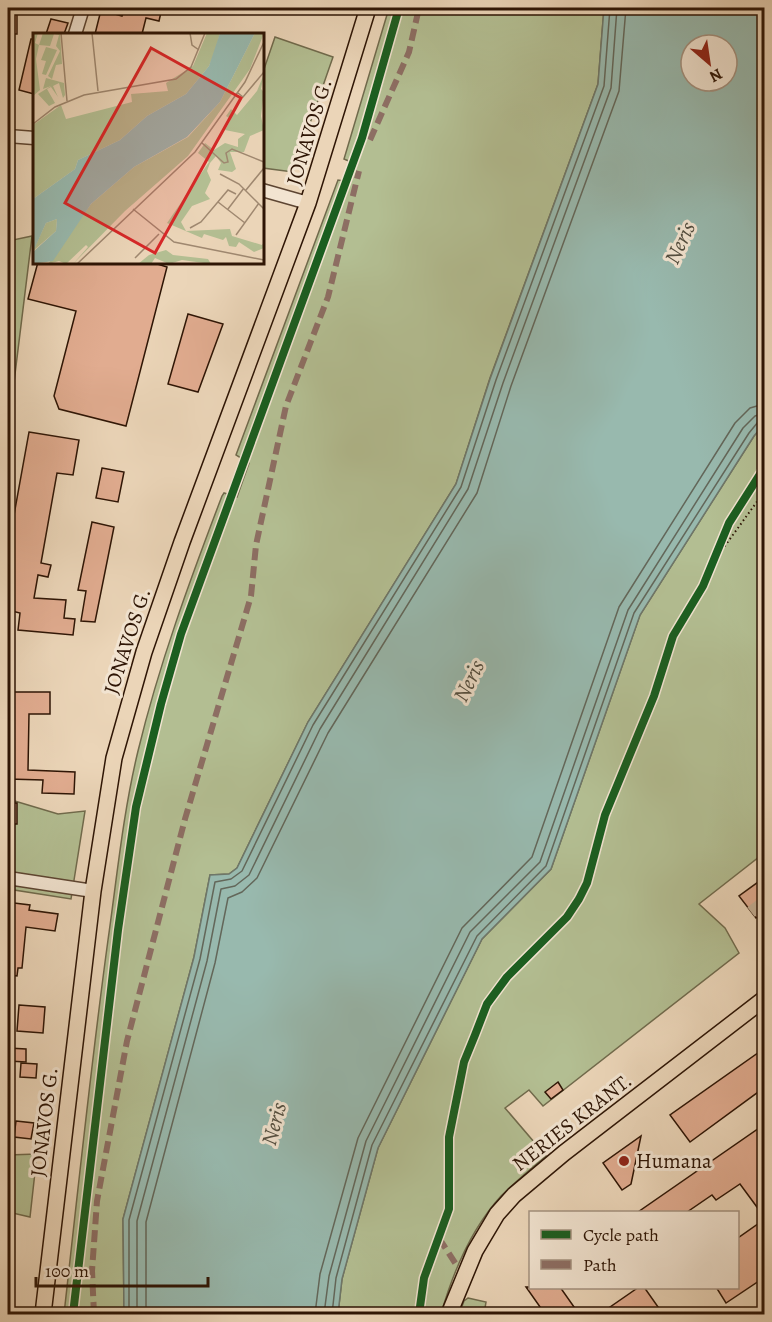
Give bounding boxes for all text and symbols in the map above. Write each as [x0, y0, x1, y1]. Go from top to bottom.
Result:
inset map [33, 33, 264, 264]
north arrow [679, 33, 739, 93]
text: N [705, 63, 726, 88]
street label: JONAVOS G. [280, 75, 338, 189]
water label: Neris [657, 216, 703, 269]
street label: JONAVOS G. [97, 584, 157, 698]
water label: Neris [446, 654, 492, 707]
street label: JONAVOS G. [23, 1066, 65, 1178]
street label: NERIES KRANT. [506, 1066, 638, 1178]
water label: Neris [254, 1099, 294, 1149]
place label: Humana [636, 1147, 712, 1175]
marker: Humana [617, 1154, 631, 1168]
legend [529, 1211, 739, 1289]
text: Cycle path [583, 1223, 659, 1247]
scale bar [36, 1250, 208, 1288]
text: Path [583, 1253, 617, 1277]
text: 100 m [45, 1259, 89, 1283]

